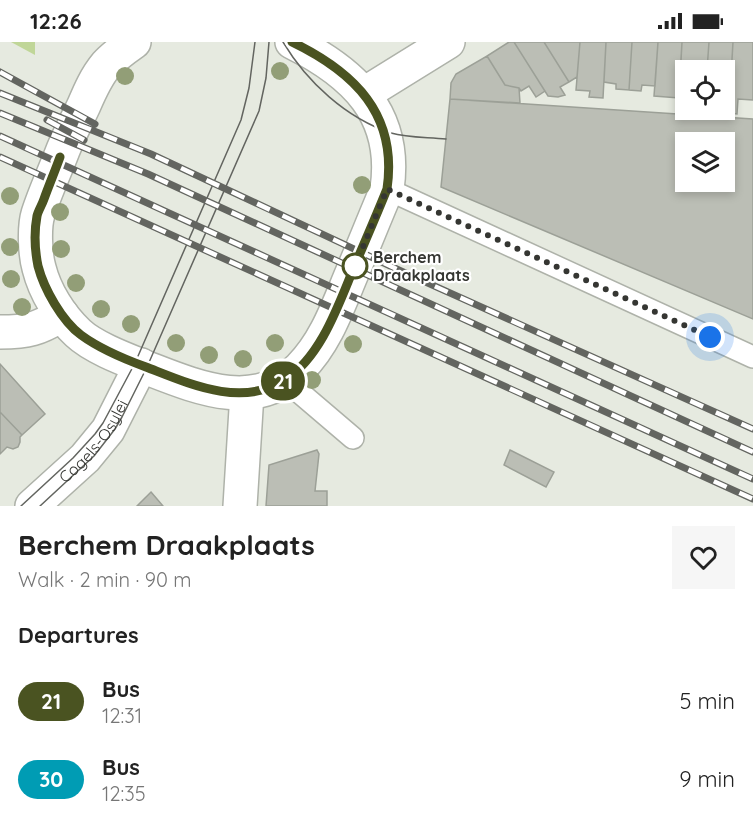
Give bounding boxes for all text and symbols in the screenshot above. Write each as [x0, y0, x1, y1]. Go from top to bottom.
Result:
text: 12:26 [30, 7, 82, 35]
map controls [675, 60, 735, 192]
button: locate [675, 60, 735, 120]
button: layers [675, 132, 735, 192]
place label: Berchem Draakplaats [373, 247, 470, 285]
marker: Berchem Draakplaats [342, 253, 368, 279]
your location [695, 322, 725, 352]
line badge: 21 [256, 362, 310, 400]
text: 21 [273, 368, 293, 394]
street label: Cogels-Osylei [54, 396, 132, 487]
button: heart [672, 526, 735, 589]
text: Berchem Draakplaats [18, 527, 315, 562]
text: Walk · 2 min · 90 m [18, 567, 192, 592]
text: Departures [18, 621, 139, 649]
text: Bus [102, 675, 140, 703]
text: 5 min [680, 687, 735, 715]
text: 21 [41, 688, 61, 714]
text: 12:31 [102, 703, 142, 728]
text: Bus [102, 753, 140, 781]
text: 9 min [679, 765, 735, 793]
text: 30 [39, 766, 63, 792]
text: 12:35 [102, 781, 146, 806]

